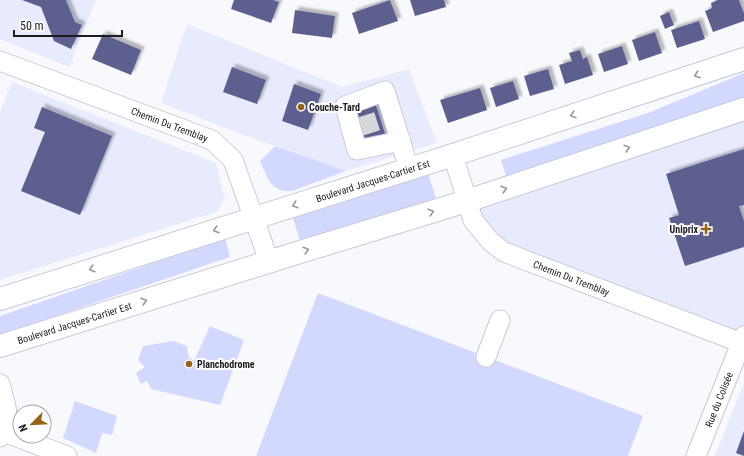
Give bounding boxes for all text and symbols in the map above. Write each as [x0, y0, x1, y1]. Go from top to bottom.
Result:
scale bar [14, 12, 122, 38]
text: 50 m [20, 19, 44, 33]
one-way arrow [693, 70, 700, 78]
marker: Couche-Tard [296, 102, 306, 112]
place label: Couche-Tard [309, 102, 360, 113]
street label: Chemin Du Tremblay [130, 105, 209, 143]
one-way arrow [570, 111, 577, 119]
one-way arrow [624, 145, 631, 153]
street label: Boulevard Jacques-Cartier Est [314, 157, 431, 204]
one-way arrow [500, 185, 507, 194]
one-way arrow [292, 200, 299, 209]
one-way arrow [427, 208, 434, 217]
place label: Uniprix [670, 224, 698, 235]
marker: Uniprix [701, 224, 711, 234]
one-way arrow [213, 225, 220, 234]
one-way arrow [302, 246, 309, 255]
street label: Chemin Du Tremblay [532, 258, 611, 297]
one-way arrow [89, 265, 96, 273]
one-way arrow [140, 297, 147, 306]
street label: Boulevard Jacques-Cartier Est [16, 300, 133, 346]
marker: Planchodrome [184, 359, 194, 369]
place label: Planchodrome [197, 359, 255, 370]
street label: Rue du Colisée [703, 370, 735, 429]
north arrow [12, 404, 52, 444]
text: N [16, 422, 31, 434]

